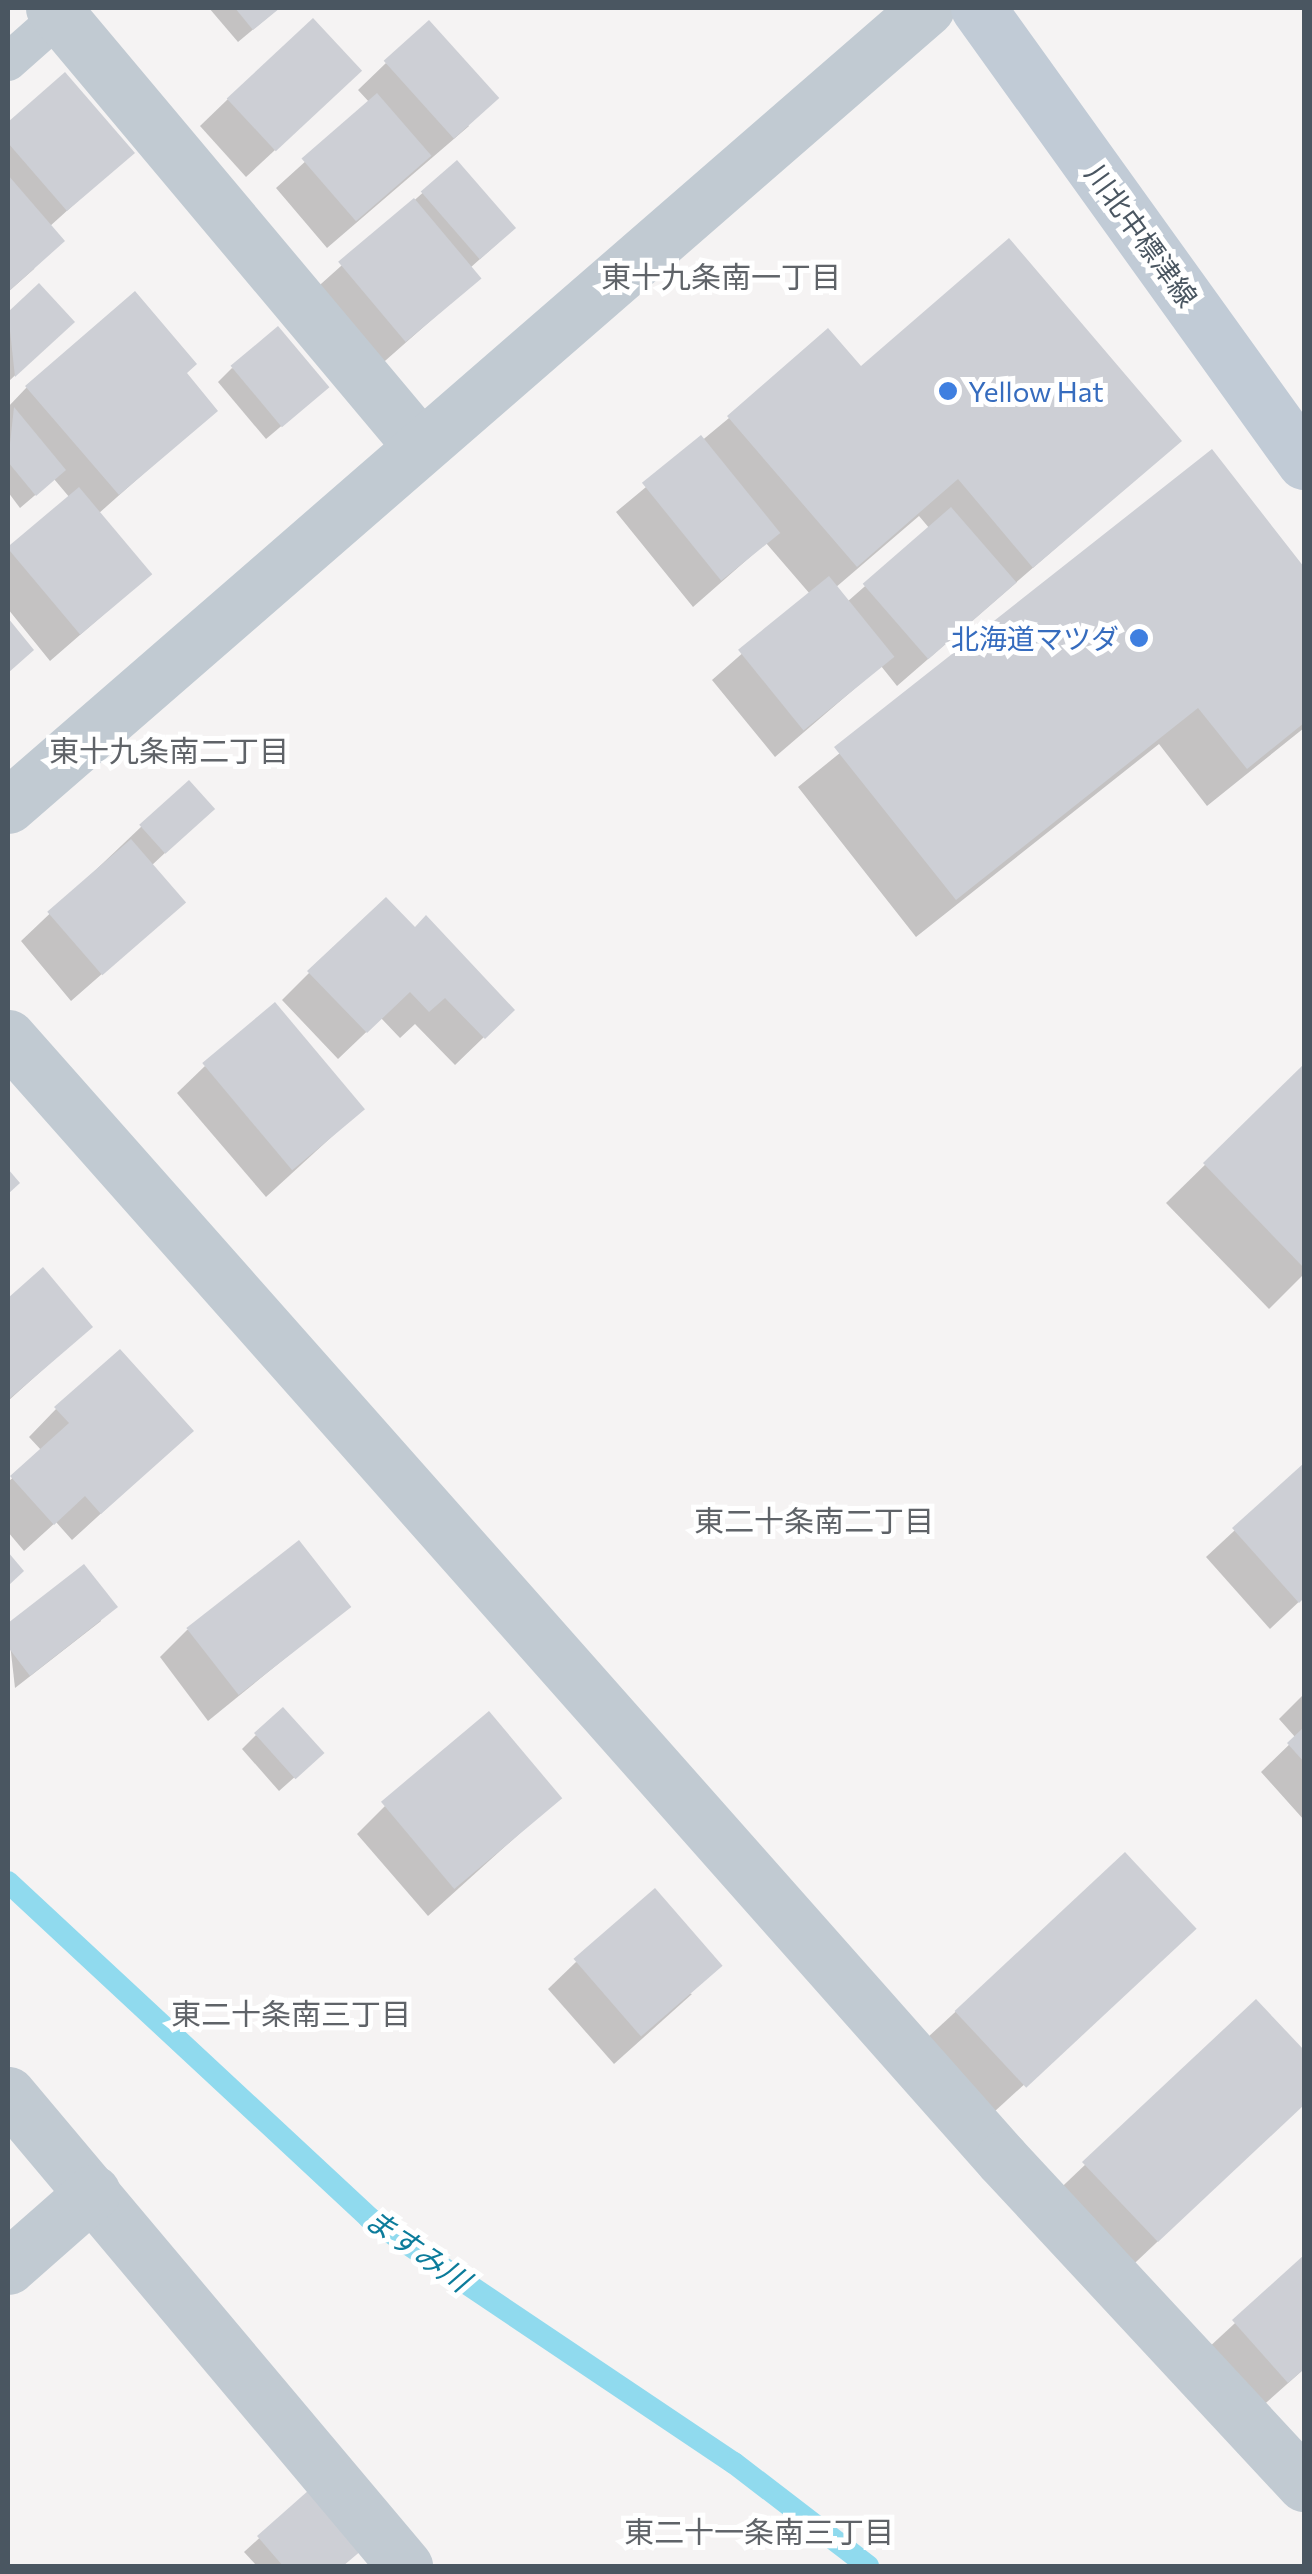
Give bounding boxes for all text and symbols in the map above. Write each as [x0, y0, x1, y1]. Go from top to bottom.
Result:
street label: 川北中標津線 [1079, 157, 1205, 313]
district label: 東十九条南一丁目 [601, 258, 841, 294]
place label: Yellow Hat [968, 374, 1104, 408]
marker: Yellow Hat [937, 380, 959, 402]
place label: 北海道マツダ [951, 621, 1119, 655]
marker: 北海道マツダ [1128, 627, 1150, 649]
district label: 東十九条南二丁目 [49, 732, 289, 768]
district label: 東二十条南二丁目 [694, 1502, 934, 1538]
district label: 東二十条南三丁目 [171, 1995, 411, 2031]
water label: ますみ川 [359, 2200, 477, 2298]
district label: 東二十一条南三丁目 [624, 2513, 894, 2549]

